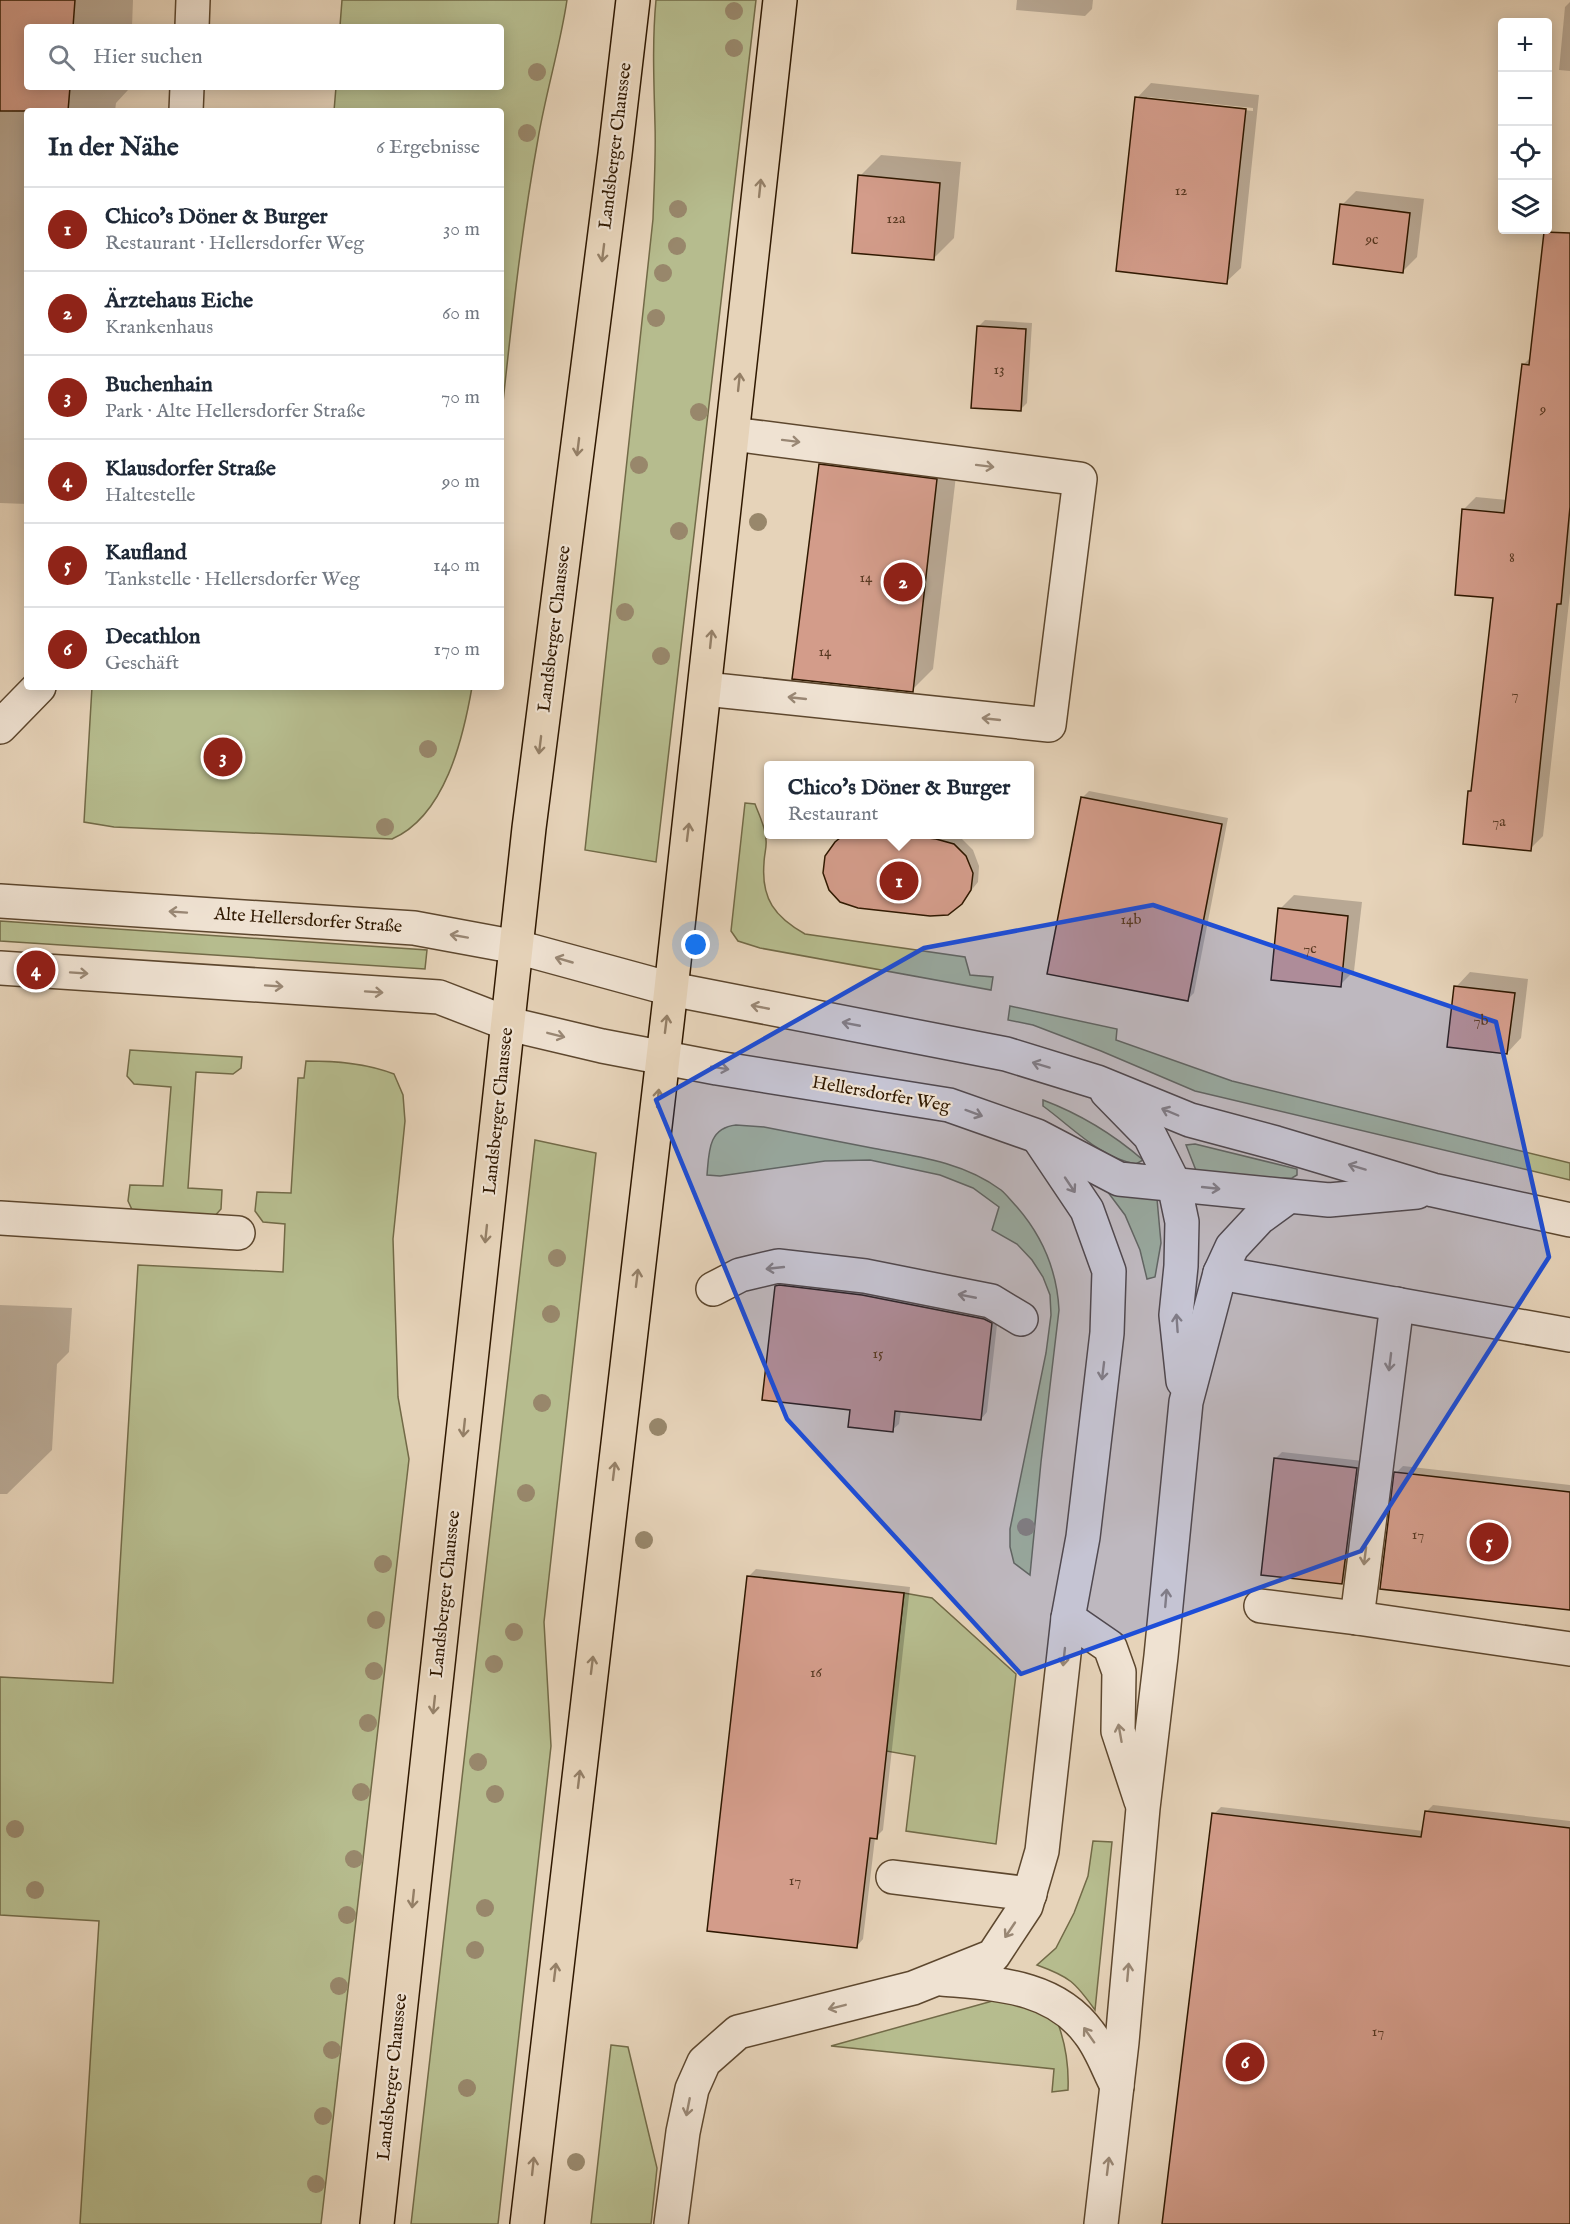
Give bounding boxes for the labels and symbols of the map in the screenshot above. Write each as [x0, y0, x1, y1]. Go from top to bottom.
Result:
street label: Landsberger Chaussee [594, 61, 638, 231]
one-way arrow [754, 179, 765, 199]
house number: 12 [1175, 181, 1187, 200]
house number: 12a [886, 209, 906, 228]
house number: 9c [1365, 230, 1379, 249]
one-way arrow [597, 243, 608, 263]
house number: 13 [993, 360, 1005, 379]
one-way arrow [734, 373, 745, 393]
house number: 9 [1539, 400, 1546, 419]
one-way arrow [781, 436, 801, 447]
one-way arrow [572, 437, 583, 456]
one-way arrow [974, 461, 994, 472]
street label: Landsberger Chaussee [533, 544, 577, 714]
house number: 8 [1509, 548, 1515, 567]
pin: 2 [884, 560, 922, 604]
house number: 14 [860, 568, 873, 587]
one-way arrow [705, 629, 716, 649]
house number: 14 [819, 642, 832, 661]
house number: 7 [1511, 685, 1519, 704]
one-way arrow [788, 692, 808, 703]
one-way arrow [982, 713, 1001, 724]
pin: 3 [204, 734, 242, 780]
one-way arrow [534, 734, 545, 754]
house number: 7a [1492, 812, 1506, 831]
one-way arrow [683, 823, 694, 843]
pin: 1 [880, 858, 918, 904]
street label: Alte Hellersdorfer Straße [212, 903, 403, 939]
one-way arrow [169, 907, 189, 918]
house number: 14b [1121, 910, 1141, 929]
one-way arrow [450, 930, 470, 941]
your location [681, 930, 710, 959]
house number: 7c [1303, 939, 1317, 958]
pin: 4 [16, 948, 56, 992]
one-way arrow [554, 954, 573, 965]
one-way arrow [69, 967, 89, 978]
one-way arrow [263, 980, 283, 991]
one-way arrow [363, 987, 383, 998]
one-way arrow [751, 1001, 771, 1012]
house number: 7b [1473, 1011, 1489, 1030]
one-way arrow [661, 1014, 672, 1034]
one-way arrow [842, 1018, 861, 1029]
street label: Landsberger Chaussee [479, 1026, 519, 1196]
one-way arrow [546, 1030, 565, 1042]
one-way arrow [1032, 1059, 1051, 1070]
one-way arrow [710, 1063, 729, 1074]
street label: Hellersdorfer Weg [810, 1072, 952, 1119]
one-way arrow [653, 1088, 664, 1108]
one-way arrow [1162, 1106, 1180, 1117]
one-way arrow [964, 1109, 982, 1120]
one-way arrow [1348, 1161, 1367, 1172]
one-way arrow [1064, 1176, 1076, 1192]
one-way arrow [1200, 1183, 1220, 1194]
one-way arrow [480, 1224, 491, 1244]
one-way arrow [766, 1263, 785, 1274]
one-way arrow [631, 1268, 642, 1288]
one-way arrow [958, 1290, 978, 1301]
one-way arrow [1171, 1313, 1182, 1333]
house number: 15 [872, 1344, 884, 1363]
one-way arrow [1384, 1352, 1395, 1372]
one-way arrow [1097, 1360, 1108, 1380]
one-way arrow [459, 1418, 470, 1438]
one-way arrow [609, 1462, 620, 1482]
street label: Landsberger Chaussee [426, 1509, 466, 1679]
pin: 5 [1470, 1520, 1508, 1564]
house number: 17 [1412, 1525, 1424, 1544]
one-way arrow [1360, 1545, 1371, 1565]
one-way arrow [1161, 1588, 1172, 1608]
one-way arrow [1058, 1647, 1069, 1667]
one-way arrow [587, 1656, 598, 1676]
house number: 16 [810, 1663, 823, 1682]
one-way arrow [428, 1695, 439, 1715]
one-way arrow [1114, 1723, 1125, 1743]
one-way arrow [573, 1769, 584, 1789]
house number: 17 [789, 1871, 801, 1890]
one-way arrow [407, 1889, 418, 1909]
one-way arrow [1004, 1922, 1016, 1938]
one-way arrow [1123, 1962, 1134, 1982]
one-way arrow [550, 1963, 561, 1983]
street label: Landsberger Chaussee [373, 1992, 413, 2162]
one-way arrow [828, 2001, 847, 2013]
house number: 17 [1372, 2022, 1384, 2041]
one-way arrow [1083, 2028, 1095, 2044]
pin: 6 [1226, 2040, 1264, 2084]
one-way arrow [682, 2096, 693, 2116]
one-way arrow [528, 2156, 539, 2176]
one-way arrow [1103, 2156, 1114, 2176]

